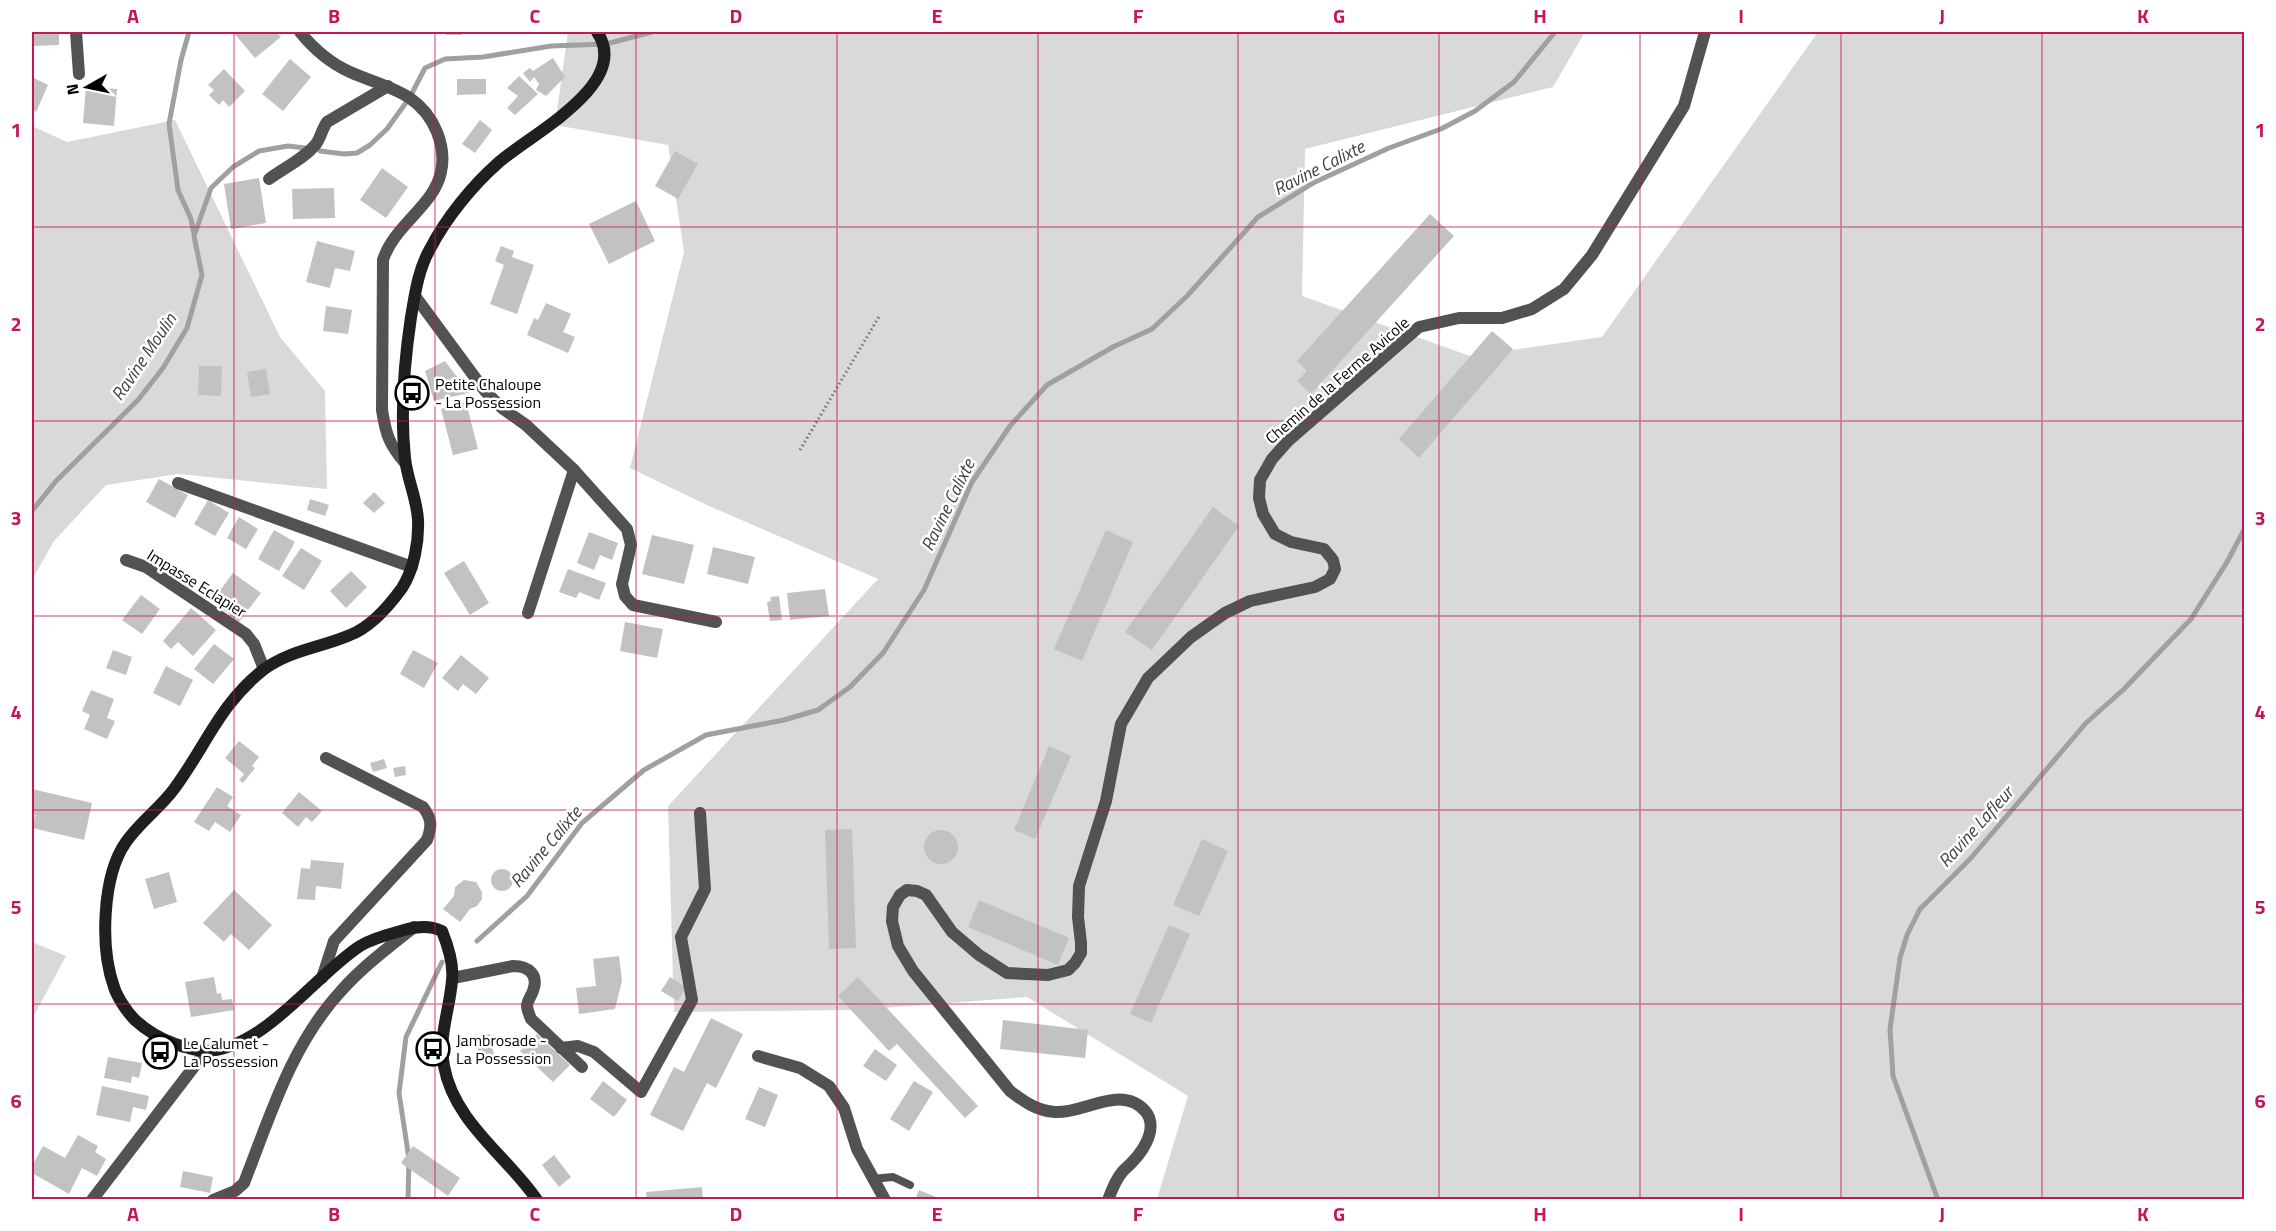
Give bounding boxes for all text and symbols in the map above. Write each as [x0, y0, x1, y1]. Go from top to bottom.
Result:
text: A [127, 0, 139, 31]
text: B [328, 0, 340, 31]
text: C [530, 0, 541, 31]
text: D [730, 0, 742, 31]
text: E [931, 0, 943, 31]
text: F [1133, 0, 1144, 31]
text: G [1333, 0, 1345, 31]
text: H [1533, 0, 1547, 31]
text: I [1738, 0, 1744, 31]
text: J [1939, 0, 1945, 31]
text: K [2137, 0, 2149, 31]
north arrow [57, 57, 117, 117]
text: N [59, 82, 85, 97]
text: 1 [10, 114, 22, 145]
text: 1 [2254, 114, 2266, 145]
water label: Ravine Calixte [1268, 132, 1371, 202]
water label: Ravine Moulin [104, 307, 183, 406]
text: 2 [10, 308, 22, 339]
text: 2 [2254, 308, 2266, 339]
street label: Chemin de la Ferme Avicole [1260, 311, 1414, 449]
place label: Petite Chaloupe - La Possession [435, 372, 541, 414]
bus stop icon: Petite Chaloupe - La Possession [394, 375, 430, 411]
water label: Ravine Calixte [914, 453, 982, 555]
text: 3 [10, 502, 22, 533]
text: 3 [2254, 502, 2266, 533]
street label: Impasse Eclapier [143, 543, 252, 623]
text: 4 [10, 696, 22, 727]
text: 4 [2254, 696, 2266, 727]
water label: Ravine Lafleur [1932, 778, 2021, 873]
water label: Ravine Calixte [503, 799, 589, 893]
text: 5 [10, 891, 22, 922]
text: 5 [2254, 891, 2266, 922]
place label: Jambrosade - La Possession [456, 1028, 551, 1070]
place label: Le Calumet - La Possession [183, 1031, 278, 1073]
bus stop icon: Jambrosade - La Possession [415, 1031, 451, 1067]
bus stop icon: Le Calumet - La Possession [142, 1034, 178, 1070]
text: 6 [10, 1085, 22, 1116]
text: 6 [2254, 1085, 2266, 1116]
text: A [127, 1198, 139, 1229]
text: B [328, 1198, 340, 1229]
text: C [530, 1198, 541, 1229]
text: D [730, 1198, 742, 1229]
text: E [931, 1198, 943, 1229]
text: F [1133, 1198, 1144, 1229]
text: G [1333, 1198, 1345, 1229]
text: H [1533, 1198, 1547, 1229]
text: I [1738, 1198, 1744, 1229]
text: J [1939, 1198, 1945, 1229]
text: K [2137, 1198, 2149, 1229]

